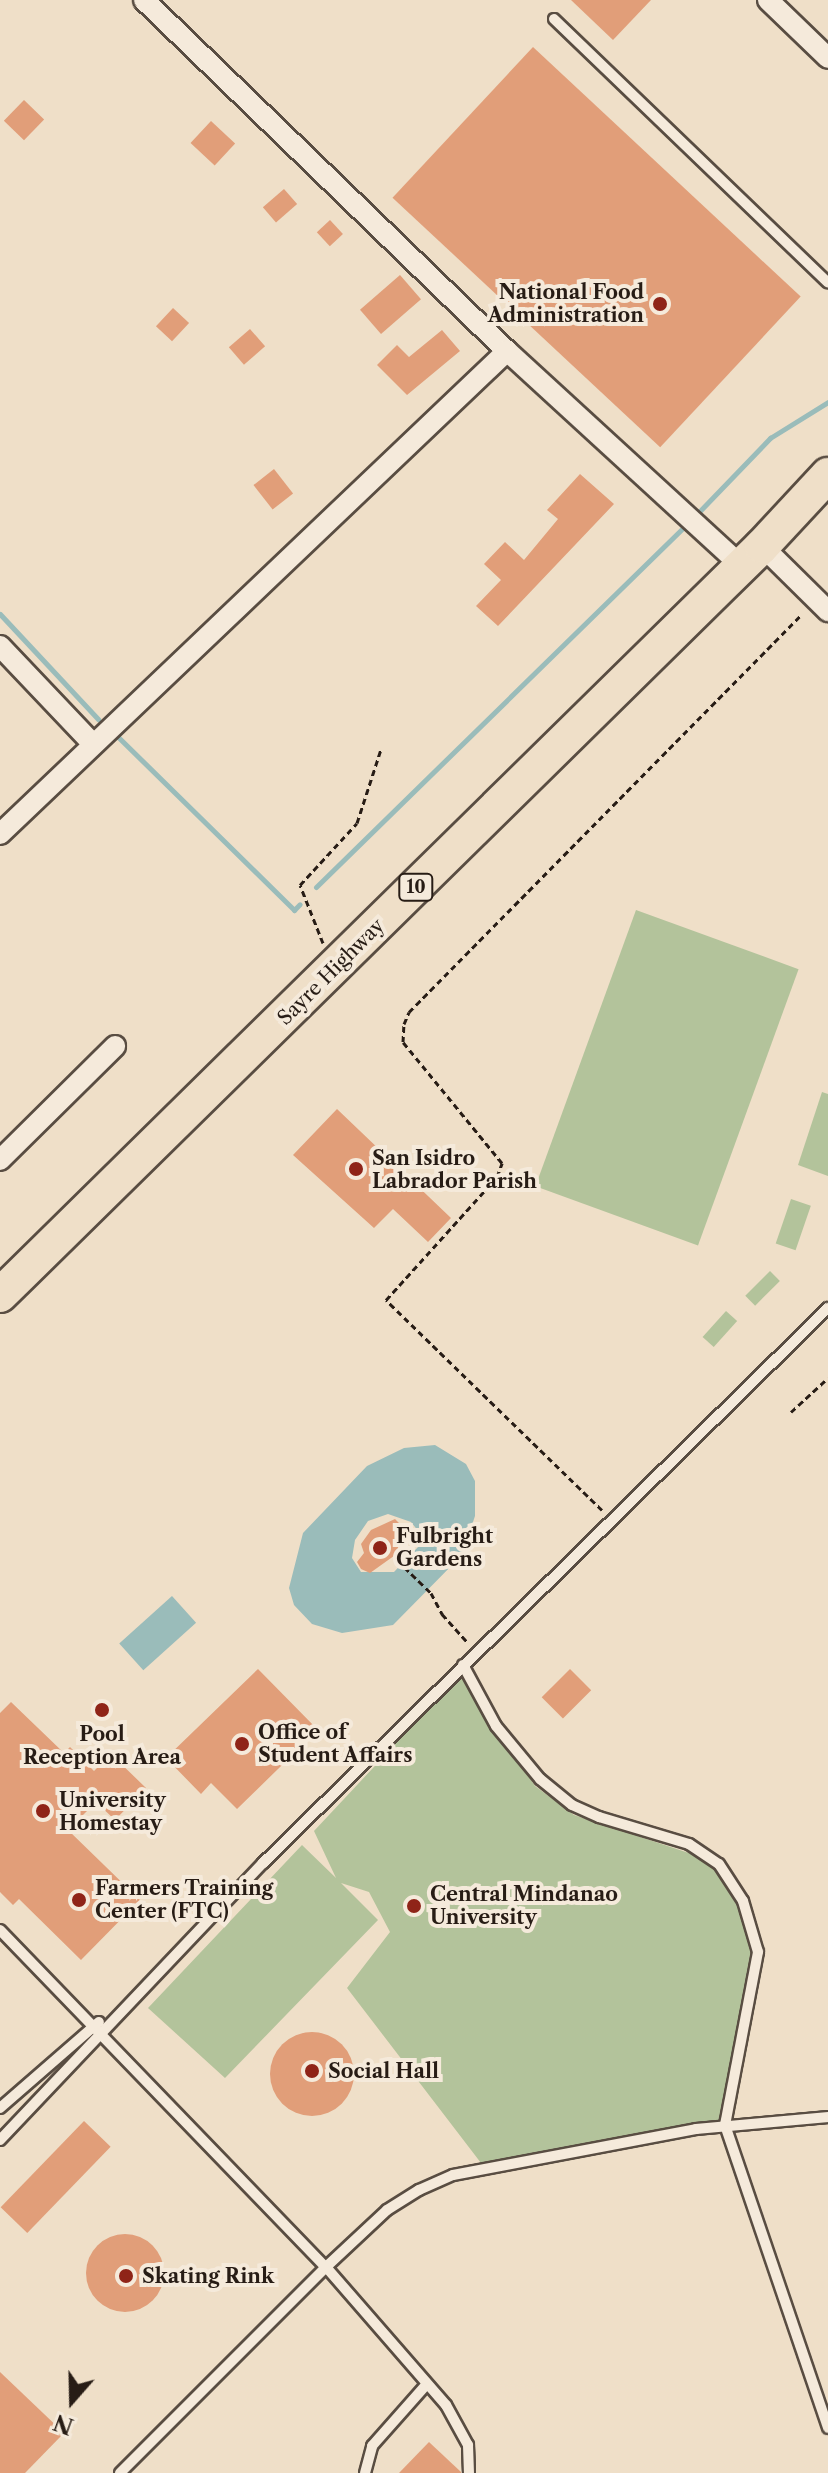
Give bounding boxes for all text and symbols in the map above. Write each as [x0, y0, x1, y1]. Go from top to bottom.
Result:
place label: National Food Administration [488, 280, 644, 327]
marker: National Food Administration [651, 295, 669, 313]
road number: 10 [398, 873, 434, 901]
street label: Sayre Highway [273, 914, 389, 1030]
place label: San Isidro Labrador Parish [372, 1146, 537, 1193]
marker: San Isidro Labrador Parish [347, 1160, 365, 1178]
place label: Fulbright Gardens [396, 1524, 493, 1571]
marker: Fulbright Gardens [371, 1539, 389, 1557]
marker: Pool Reception Area [93, 1701, 111, 1719]
place label: Office of Student Affairs [258, 1720, 413, 1767]
place label: Pool Reception Area [23, 1722, 181, 1769]
marker: Office of Student Affairs [233, 1735, 251, 1753]
place label: University Homestay [59, 1788, 166, 1835]
marker: University Homestay [34, 1802, 52, 1820]
place label: Farmers Training Center (FTC) [95, 1876, 274, 1923]
place label: Central Mindanao University [430, 1882, 618, 1929]
marker: Farmers Training Center (FTC) [70, 1891, 88, 1909]
marker: Central Mindanao University [405, 1897, 423, 1915]
place label: Social Hall [328, 2059, 439, 2083]
marker: Social Hall [303, 2062, 321, 2080]
place label: Skating Rink [142, 2264, 274, 2288]
marker: Skating Rink [117, 2267, 135, 2285]
north arrow [32, 2361, 112, 2441]
text: N [50, 2408, 77, 2440]

